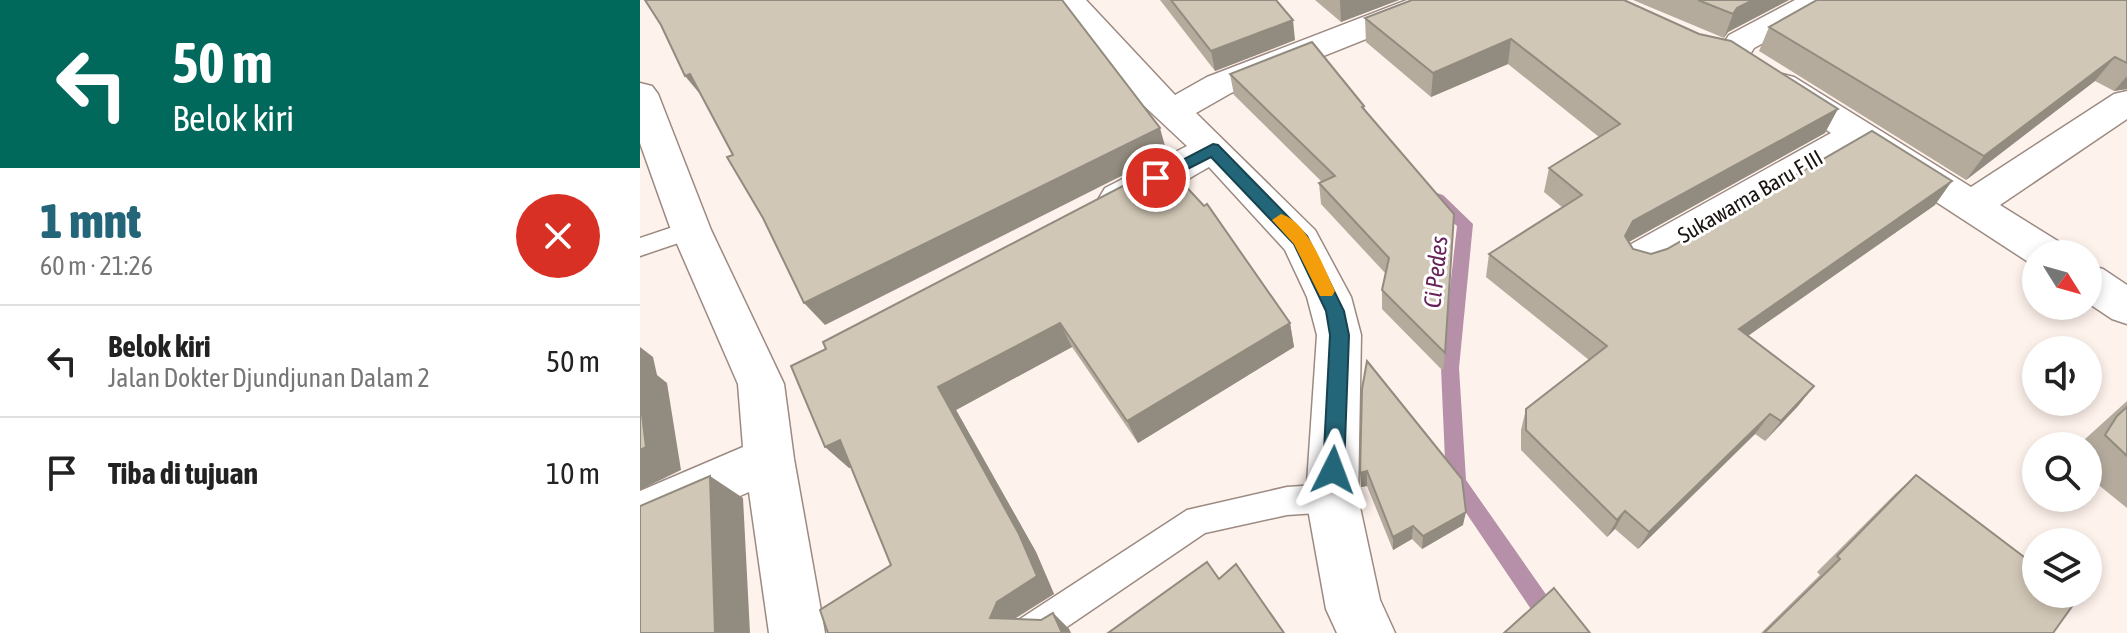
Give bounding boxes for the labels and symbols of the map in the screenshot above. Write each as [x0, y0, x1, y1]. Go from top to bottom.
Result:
pin [1122, 144, 1190, 212]
street label: Sukawarna Baru F III [1673, 144, 1827, 248]
water label: Ci Pedes [1418, 235, 1453, 309]
north arrow [2022, 240, 2102, 320]
position arrow [1291, 428, 1375, 512]

